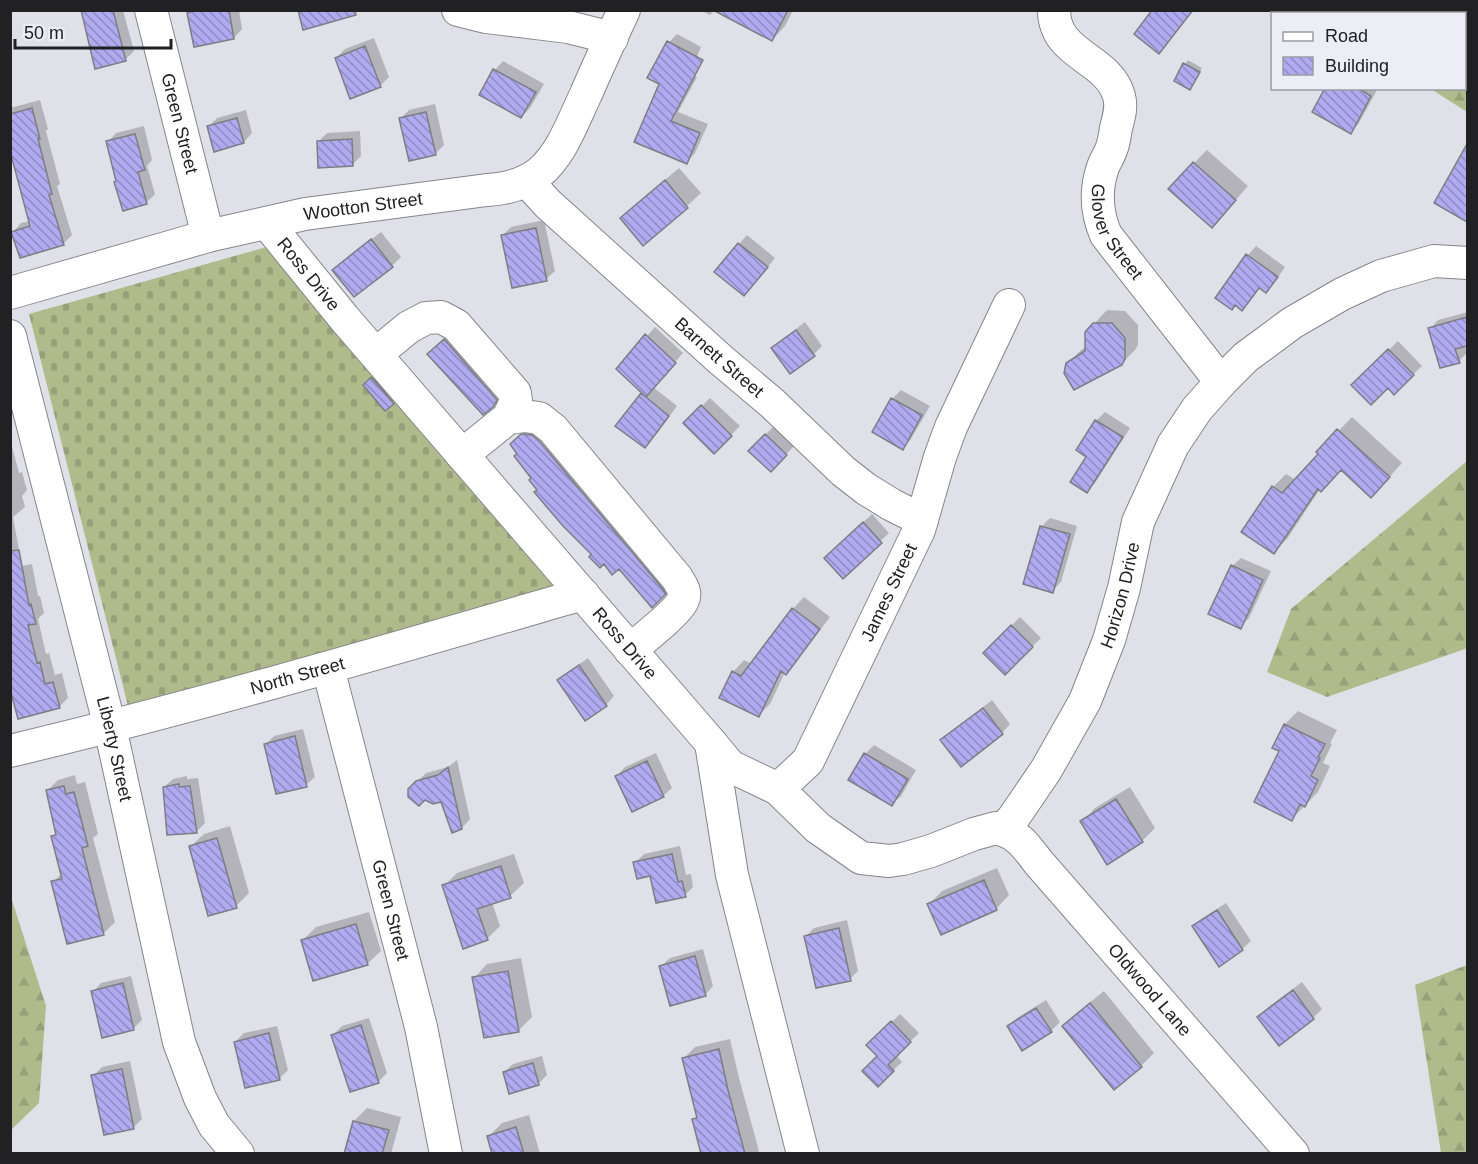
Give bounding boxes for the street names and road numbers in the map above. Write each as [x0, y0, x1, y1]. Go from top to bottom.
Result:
street label: Green Street [157, 71, 202, 176]
street label: Glover Street [1087, 183, 1147, 283]
street label: Wootton Street [302, 189, 424, 224]
street label: Ross Drive [273, 234, 344, 315]
street label: Barnett Street [671, 313, 768, 401]
street label: James Street [857, 540, 921, 645]
street label: Horizon Drive [1097, 540, 1143, 651]
street label: Ross Drive [589, 603, 661, 683]
street label: North Street [248, 653, 347, 699]
street label: Liberty Street [93, 694, 136, 803]
street label: Green Street [368, 858, 413, 962]
street label: Oldwood Lane [1104, 940, 1195, 1040]

